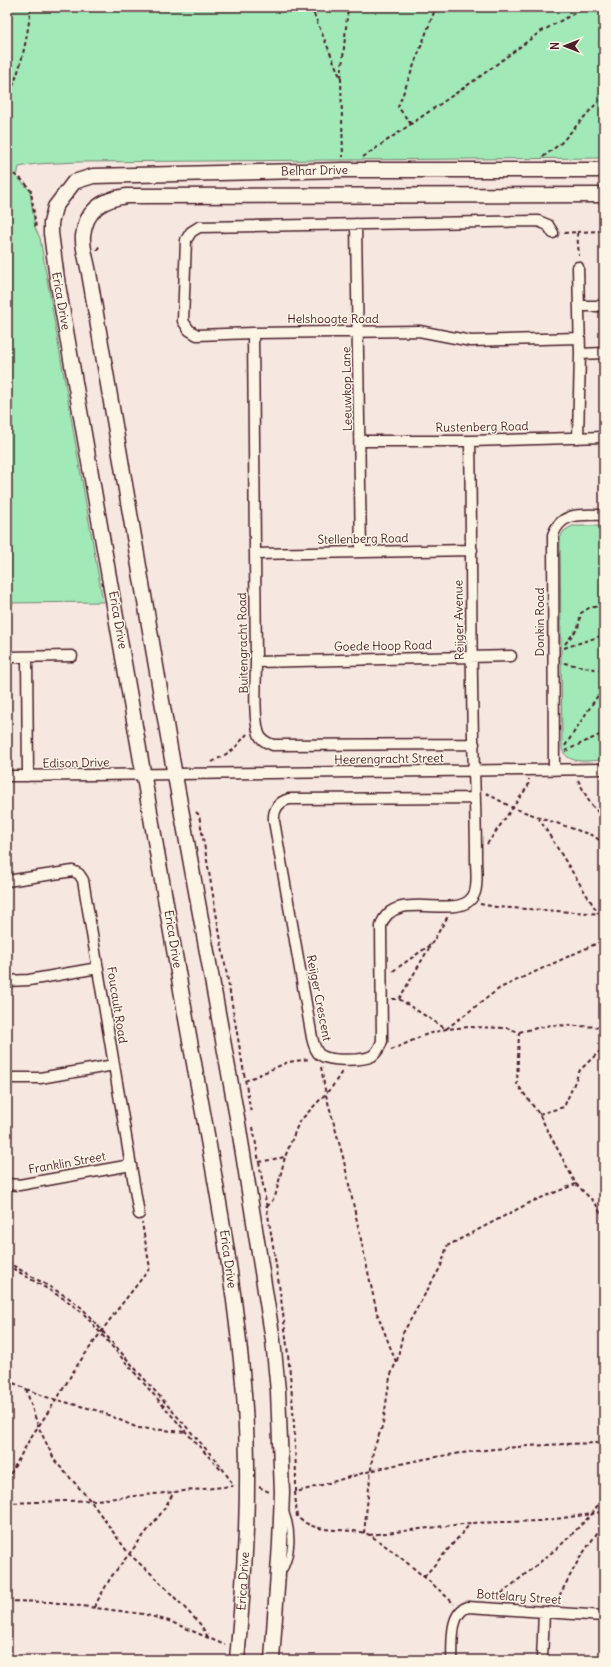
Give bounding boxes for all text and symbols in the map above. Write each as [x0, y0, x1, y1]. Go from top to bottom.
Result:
north arrow [545, 26, 585, 66]
text: N [548, 42, 562, 50]
street label: Belhar Drive [281, 162, 348, 178]
street label: Erica Drive [49, 271, 74, 331]
street label: Helshoogte Road [287, 311, 379, 326]
street label: Leeuwkop Lane [338, 347, 355, 432]
street label: Rustenberg Road [435, 418, 529, 435]
street label: Stellenberg Road [317, 530, 409, 547]
street label: Reijger Avenue [450, 580, 467, 660]
street label: Donkin Road [532, 588, 547, 656]
street label: Erica Drive [106, 590, 131, 650]
street label: Buitengracht Road [234, 592, 251, 694]
street label: Goede Hoop Road [334, 637, 432, 654]
street label: Heerengracht Street [334, 750, 444, 767]
street label: Edison Drive [42, 754, 110, 771]
street label: Erica Drive [161, 909, 185, 969]
street label: Reijger Crescent [304, 953, 335, 1042]
street label: Foucault Road [104, 965, 131, 1044]
street label: Franklin Street [27, 1148, 107, 1177]
street label: Erica Drive [217, 1229, 240, 1289]
street label: Erica Drive [233, 1551, 252, 1611]
street label: Bottelary Street [476, 1586, 562, 1607]

